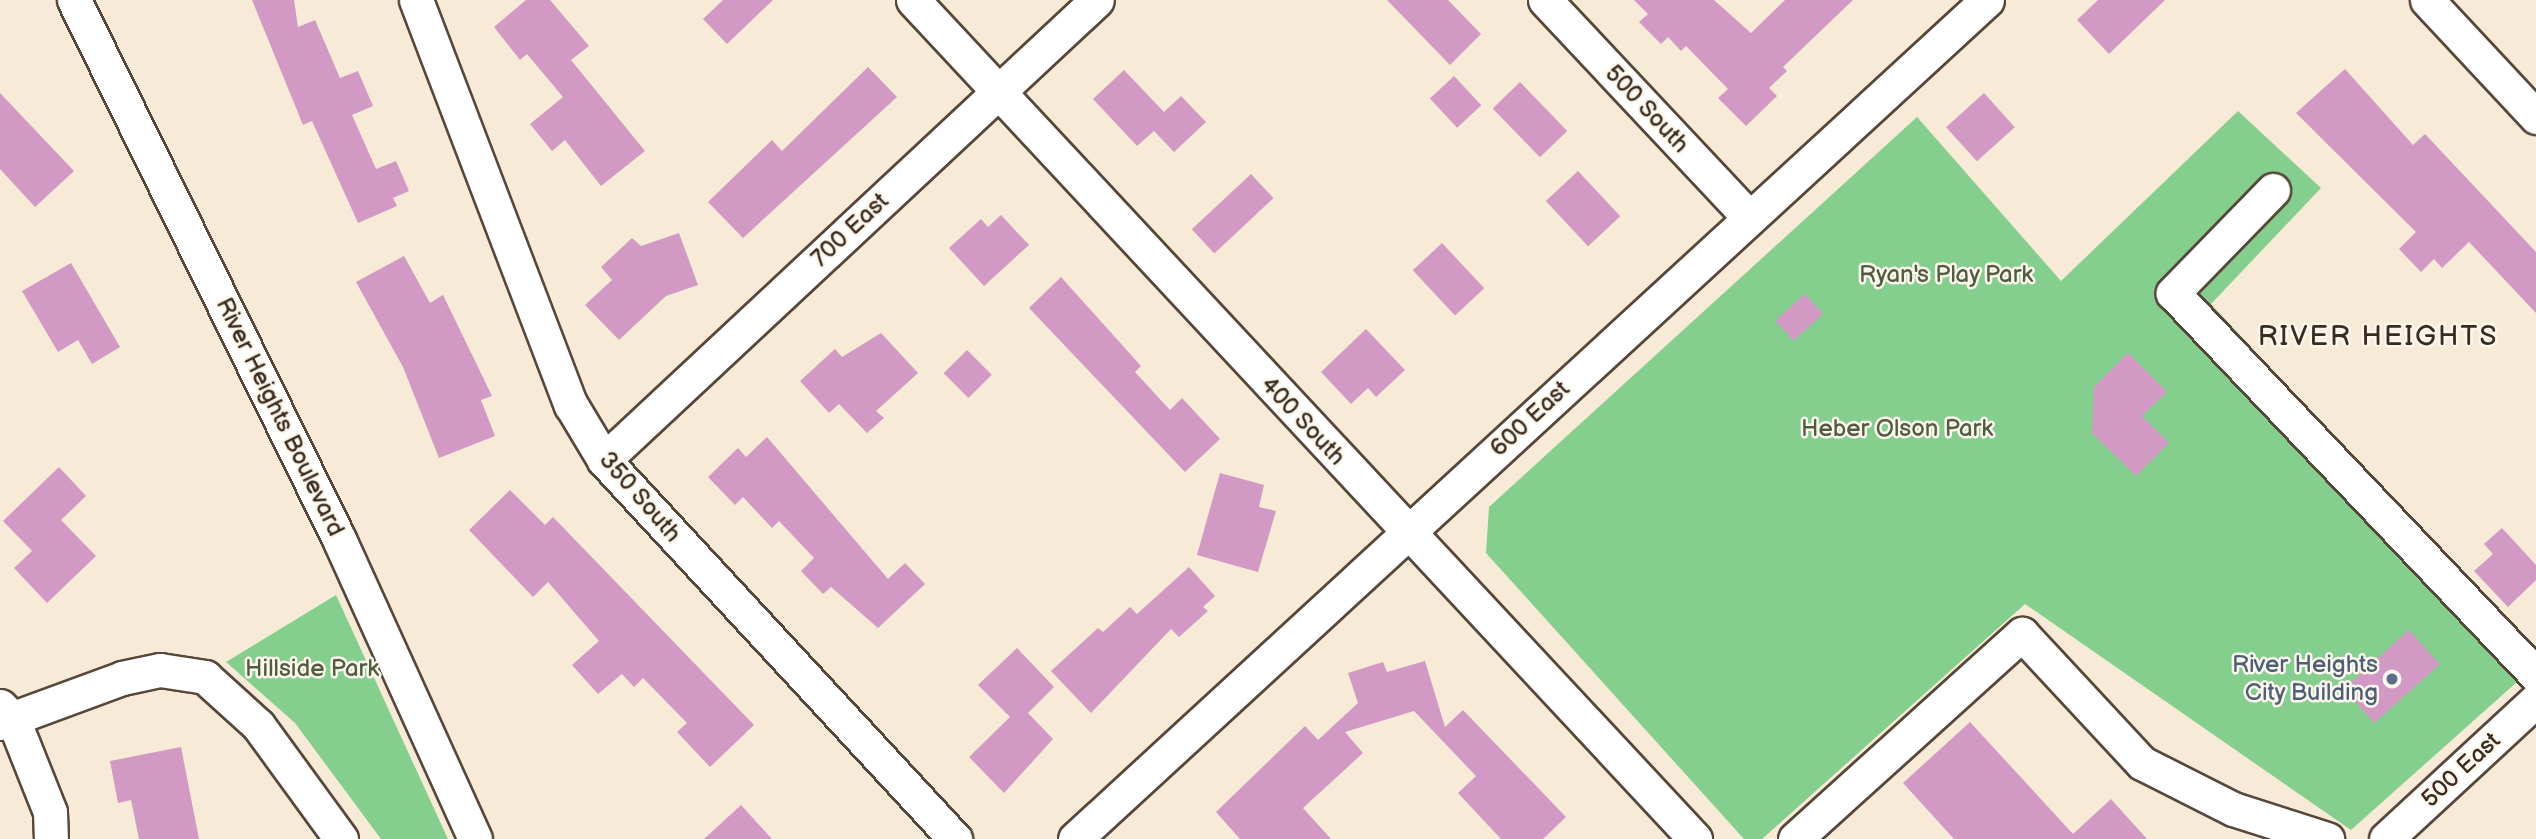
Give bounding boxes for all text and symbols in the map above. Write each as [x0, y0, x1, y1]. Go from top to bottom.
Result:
street label: 500 South [1599, 59, 1695, 159]
street label: 700 East [805, 187, 895, 273]
park label: Ryan's Play Park [1858, 261, 2034, 289]
street label: River Heights Boulevard [210, 293, 350, 541]
district label: RIVER HEIGHTS [2259, 320, 2497, 354]
street label: 400 South [1255, 370, 1351, 472]
street label: 600 East [1484, 375, 1576, 463]
park label: Heber Olson Park [1801, 415, 1993, 443]
street label: 350 South [593, 446, 687, 548]
place label: River Heights City Building [2232, 651, 2378, 707]
park label: Hillside Park [245, 655, 379, 683]
marker: River Heights City Building [2384, 671, 2400, 687]
street label: 500 East [2416, 726, 2506, 814]

